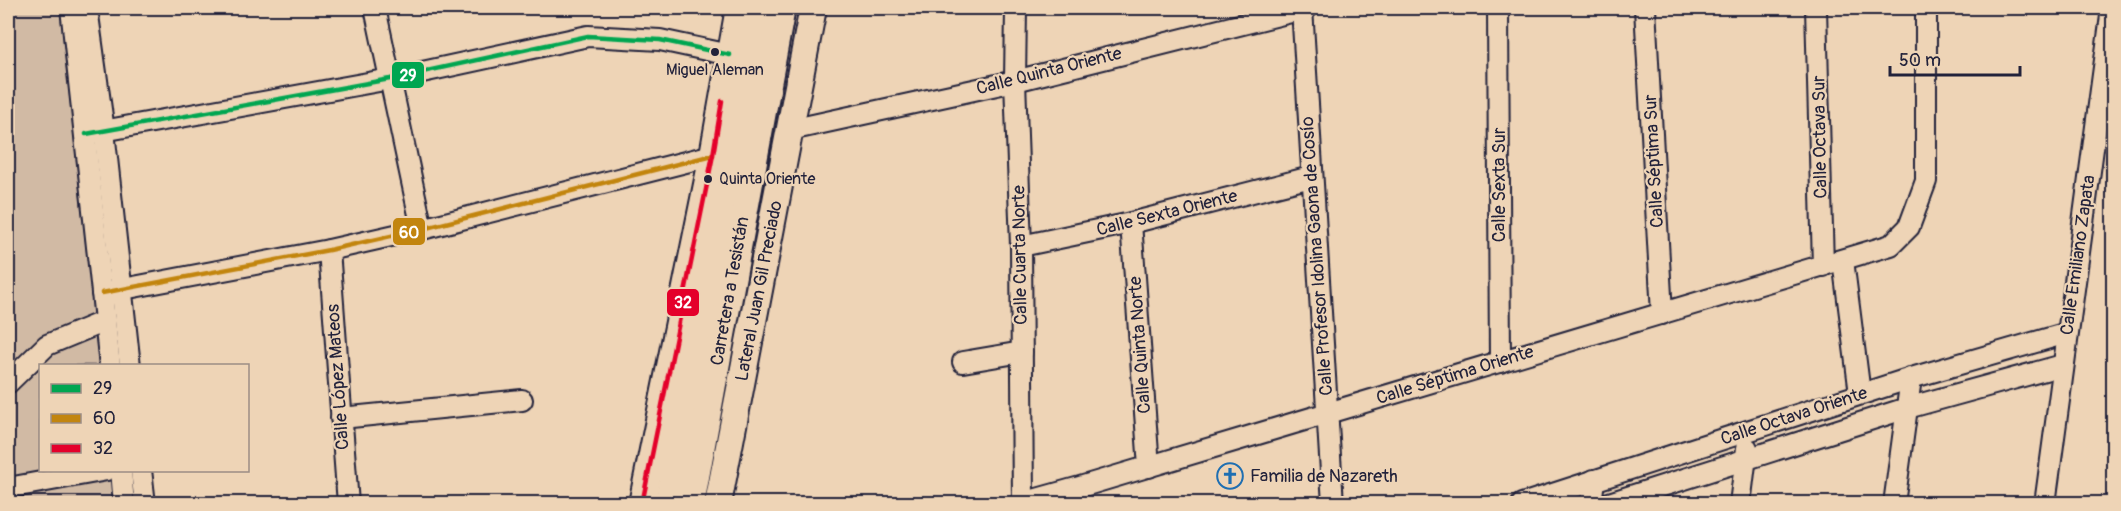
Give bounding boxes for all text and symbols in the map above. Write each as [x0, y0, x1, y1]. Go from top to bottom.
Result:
scale bar [1890, 39, 2020, 77]
street label: Calle Quinta Oriente [974, 42, 1124, 100]
marker: Miguel Aleman [709, 46, 721, 58]
text: 50 m [1899, 49, 1941, 72]
place label: Miguel Aleman [666, 60, 764, 80]
line badge: 29 [391, 61, 425, 89]
text: 29 [399, 66, 417, 86]
street label: Calle Octava Sur [1807, 75, 1833, 199]
street label: Calle Séptima Sur [1639, 93, 1669, 228]
street label: Calle Profesor Idolina Gaona de Cosío [1296, 115, 1338, 396]
street label: Calle Sexta Sur [1488, 127, 1511, 242]
place label: Quinta Oriente [719, 169, 815, 189]
marker: Quinta Oriente [702, 173, 714, 185]
street label: Calle Emiliano Zapata [2055, 173, 2101, 337]
street label: Calle Sexta Oriente [1094, 184, 1240, 242]
street label: Calle Cuarta Norte [1007, 185, 1033, 325]
street label: Lateral Juan Gil Preciado [730, 198, 788, 383]
street label: Carretera a Tesistán [706, 215, 754, 367]
line badge: 60 [392, 217, 426, 246]
text: 60 [399, 223, 419, 243]
street label: Calle Quinta Norte [1124, 275, 1156, 415]
line badge: 32 [666, 288, 700, 317]
text: 32 [674, 293, 692, 313]
street label: Calle López Mateos [321, 303, 355, 451]
street label: Calle Séptima Oriente [1374, 340, 1537, 410]
legend [39, 364, 249, 472]
text: 29 [93, 377, 112, 400]
street label: Calle Octava Oriente [1718, 381, 1870, 451]
text: 60 [93, 407, 116, 430]
text: 32 [93, 437, 113, 460]
church icon: Familia de Nazareth [1215, 461, 1245, 491]
place label: Familia de Nazareth [1250, 465, 1398, 488]

